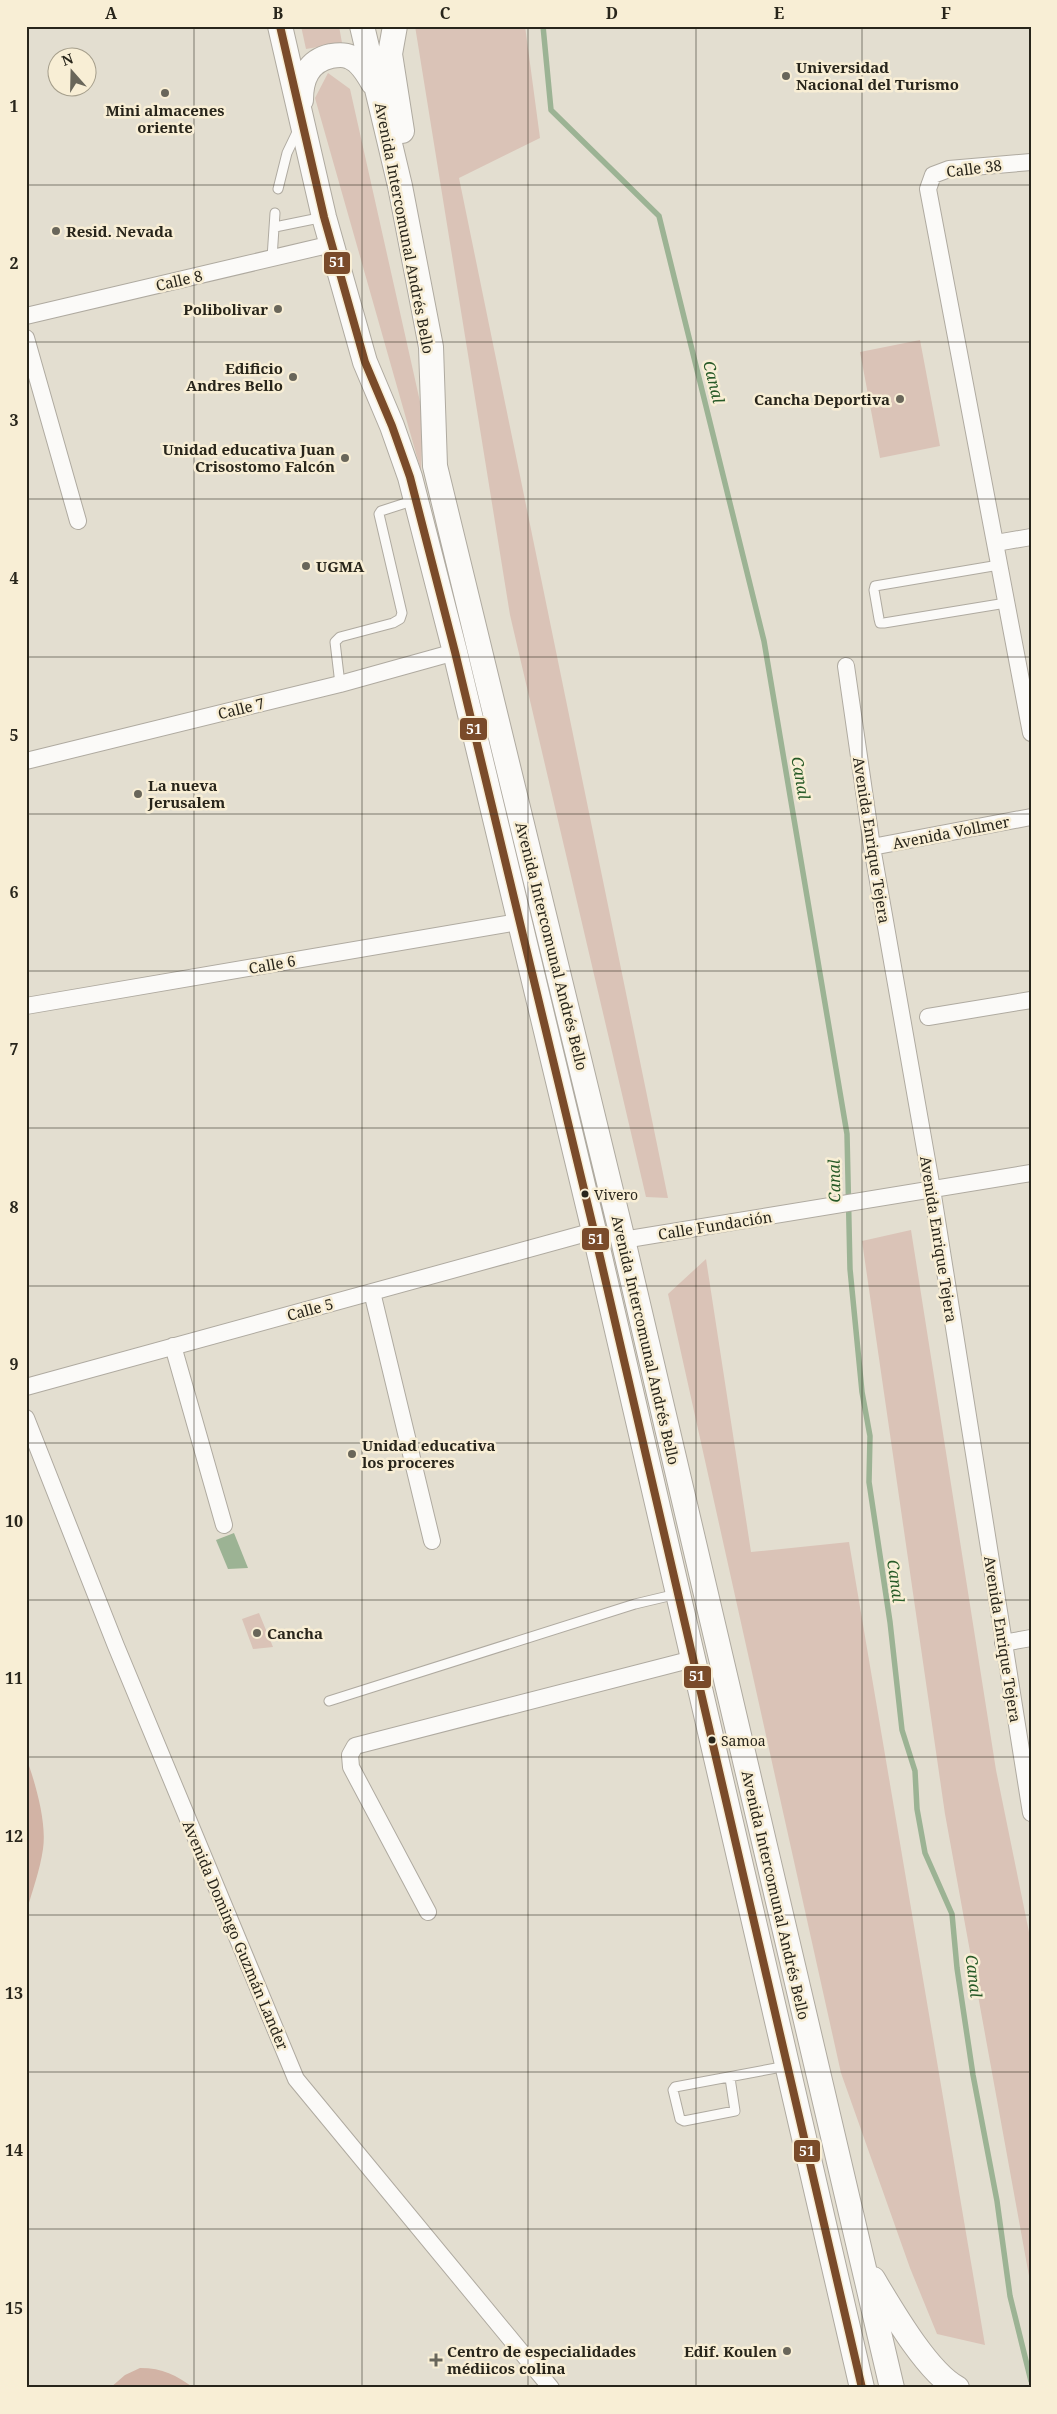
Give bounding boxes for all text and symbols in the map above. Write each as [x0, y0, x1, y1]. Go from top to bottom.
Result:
text: A [105, 2, 118, 24]
text: B [273, 2, 284, 24]
text: C [440, 2, 451, 24]
text: D [606, 2, 618, 24]
text: E [774, 2, 784, 24]
text: F [941, 2, 951, 24]
north arrow [48, 48, 98, 98]
text: N [59, 48, 76, 70]
place label: Universidad Nacional del Turismo [796, 57, 959, 94]
marker: Universidad Nacional del Turismo [780, 70, 792, 82]
marker: Mini almacenes oriente [159, 87, 171, 99]
text: 1 [9, 95, 19, 117]
place label: Mini almacenes oriente [105, 100, 225, 137]
street label: Avenida Intercomunal Andrés Bello [371, 101, 439, 355]
street label: Calle 38 [945, 155, 1003, 181]
place label: Resid. Nevada [66, 221, 173, 241]
marker: Resid. Nevada [50, 225, 62, 237]
line badge: 51 [323, 251, 351, 275]
text: 2 [9, 252, 19, 274]
text: 51 [329, 252, 345, 271]
street label: Calle 8 [154, 265, 204, 295]
place label: Polibolivar [183, 299, 268, 319]
marker: Polibolivar [272, 303, 284, 315]
place label: Edificio Andres Bello [186, 358, 283, 395]
water label: Canal [698, 358, 730, 406]
marker: Edificio Andres Bello [287, 371, 299, 383]
place label: Cancha Deportiva [754, 389, 890, 409]
marker: Cancha Deportiva [894, 393, 906, 405]
text: 3 [9, 409, 19, 431]
place label: Unidad educativa Juan Crisostomo Falcón [163, 439, 335, 476]
marker: Unidad educativa Juan Crisostomo Falcón [339, 452, 351, 464]
place label: UGMA [316, 556, 365, 576]
marker: UGMA [300, 560, 312, 572]
text: 4 [9, 567, 19, 589]
street label: Calle 7 [216, 693, 266, 723]
line badge: 51 [459, 717, 488, 741]
text: 51 [466, 719, 482, 738]
text: 5 [9, 724, 19, 746]
water label: Canal [786, 755, 816, 801]
street label: Avenida Enrique Tejera [849, 755, 895, 925]
place label: La nueva Jerusalem [147, 775, 225, 812]
marker: La nueva Jerusalem [132, 788, 144, 800]
street label: Avenida Vollmer [891, 811, 1011, 853]
street label: Avenida Intercomunal Andrés Bello [511, 820, 593, 1072]
text: 6 [9, 881, 19, 903]
street label: Calle 6 [247, 950, 297, 978]
text: 7 [9, 1038, 19, 1060]
street label: Avenida Enrique Tejera [916, 1154, 962, 1324]
water label: Canal [823, 1159, 845, 1203]
place label: Vivero [594, 1185, 638, 1204]
marker: Vivero [580, 1189, 590, 1199]
text: 8 [9, 1196, 19, 1218]
street label: Calle Fundación [657, 1206, 774, 1244]
street label: Avenida Intercomunal Andrés Bello [608, 1213, 684, 1467]
line badge: 51 [581, 1227, 610, 1251]
text: 51 [588, 1229, 604, 1248]
street label: Calle 5 [285, 1293, 335, 1325]
text: 9 [9, 1353, 19, 1375]
place label: Unidad educativa los proceres [362, 1435, 496, 1472]
marker: Unidad educativa los proceres [346, 1448, 358, 1460]
text: 10 [5, 1510, 23, 1532]
street label: Avenida Enrique Tejera [980, 1554, 1026, 1724]
water label: Canal [882, 1558, 910, 1604]
place label: Cancha [267, 1623, 323, 1643]
marker: Cancha [251, 1627, 263, 1639]
line badge: 51 [683, 1665, 712, 1689]
text: 51 [689, 1666, 705, 1685]
text: 11 [5, 1667, 23, 1689]
place label: Samoa [721, 1731, 766, 1750]
marker: Samoa [707, 1735, 717, 1745]
street label: Avenida Intercomunal Andrés Bello [738, 1768, 814, 2022]
street label: Avenida Domingo Guzmán Lander [179, 1817, 293, 2053]
text: 12 [5, 1825, 23, 1847]
water label: Canal [960, 1953, 988, 1999]
text: 13 [5, 1982, 23, 2004]
text: 14 [5, 2139, 23, 2161]
line badge: 51 [793, 2139, 821, 2163]
text: 51 [799, 2141, 815, 2160]
text: 15 [5, 2297, 23, 2319]
place label: Centro de especialidades médiicos colina [447, 2341, 636, 2378]
place label: Edif. Koulen [684, 2341, 777, 2361]
marker: Edif. Koulen [781, 2345, 793, 2357]
marker: Centro de especialidades médiicos colina [429, 2353, 443, 2367]

